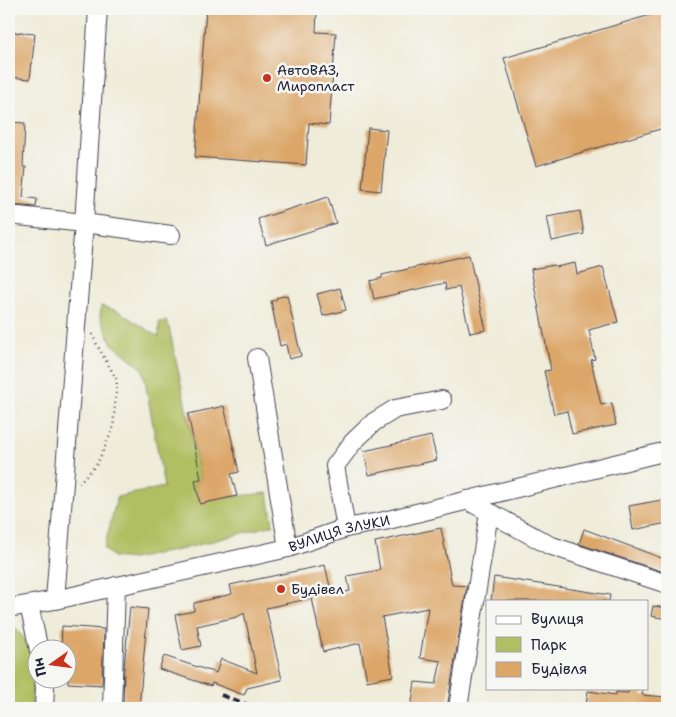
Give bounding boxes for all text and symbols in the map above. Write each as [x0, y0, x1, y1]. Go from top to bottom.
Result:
place label: АвтоВАЗ, Миропласт [277, 61, 355, 95]
marker: АвтоВАЗ, Миропласт [261, 72, 273, 84]
street label: ВУЛИЦЯ ЗЛУКИ [286, 511, 392, 556]
place label: Будівел [291, 580, 344, 598]
marker: Будівел [275, 583, 287, 595]
legend [486, 600, 648, 690]
text: Вулиця [531, 609, 584, 629]
text: Парк [531, 635, 567, 655]
north arrow [28, 640, 78, 690]
text: Пн [28, 656, 50, 678]
text: Будівля [531, 659, 587, 679]

